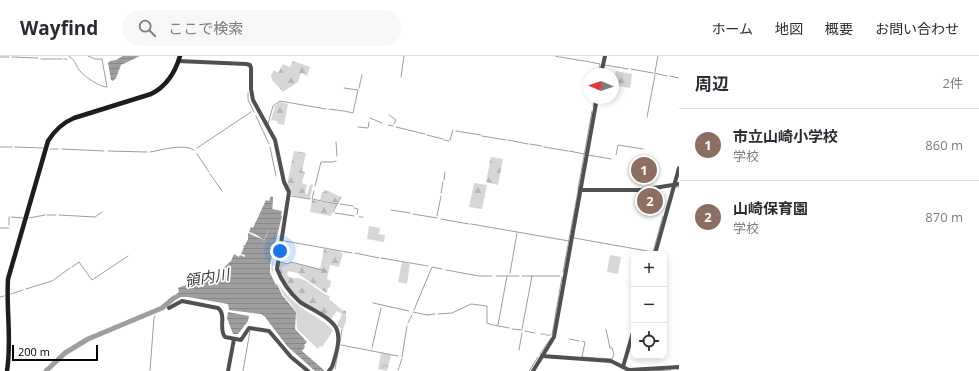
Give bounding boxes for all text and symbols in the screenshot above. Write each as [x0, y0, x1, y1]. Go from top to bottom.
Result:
search box [122, 10, 402, 46]
text: Wayfind [20, 15, 98, 41]
icon: search [136, 17, 158, 39]
text: ここで検索 [168, 18, 243, 38]
text: ホーム [711, 19, 753, 38]
text: 地図 [775, 19, 803, 38]
text: 概要 [825, 19, 853, 38]
text: お問い合わせ [875, 19, 959, 38]
north arrow [583, 68, 619, 104]
text: 周辺 [695, 72, 729, 95]
text: 2件 [943, 74, 963, 92]
text: 市立山崎小学校 [733, 126, 838, 146]
text: 1 [704, 136, 712, 154]
text: 860 m [925, 136, 963, 154]
text: 学校 [733, 147, 759, 165]
pin: 1 [631, 155, 657, 185]
pin: 2 [637, 186, 663, 216]
text: 山崎保育園 [733, 198, 808, 218]
text: 2 [704, 208, 712, 226]
text: 870 m [925, 208, 963, 226]
text: 学校 [733, 219, 759, 237]
your location [270, 241, 290, 261]
map controls [631, 251, 667, 359]
button: + [631, 251, 667, 287]
water label: 領内川 [183, 263, 233, 290]
button: − [631, 287, 667, 323]
button: locate [631, 323, 667, 359]
scale bar [12, 343, 98, 362]
text: 200 m [18, 344, 50, 359]

